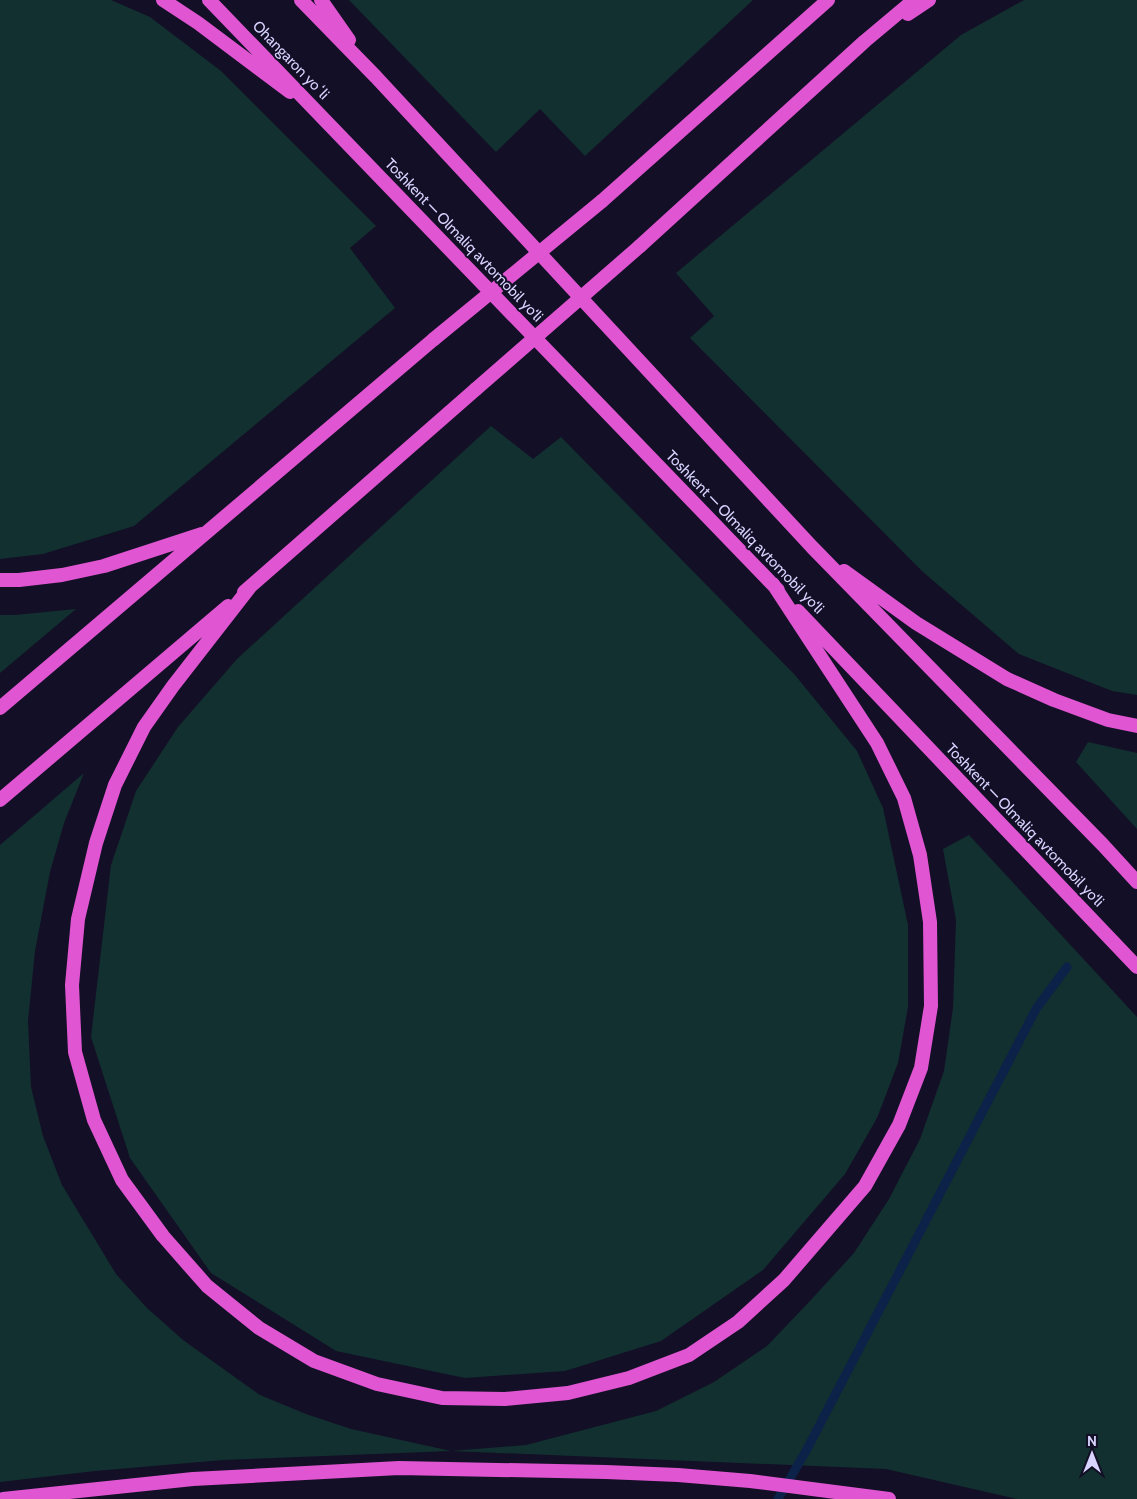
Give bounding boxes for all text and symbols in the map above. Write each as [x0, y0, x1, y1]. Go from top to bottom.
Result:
street label: Ohangaron yoʻli [249, 17, 333, 103]
street label: Toshkent — Olmaliq avtomobil yo‘li [381, 155, 547, 325]
street label: Toshkent — Olmaliq avtomobil yo‘li [662, 447, 828, 617]
street label: Toshkent — Olmaliq avtomobil yo‘li [942, 740, 1108, 910]
north arrow [1067, 1429, 1117, 1479]
text: N [1087, 1432, 1097, 1450]

